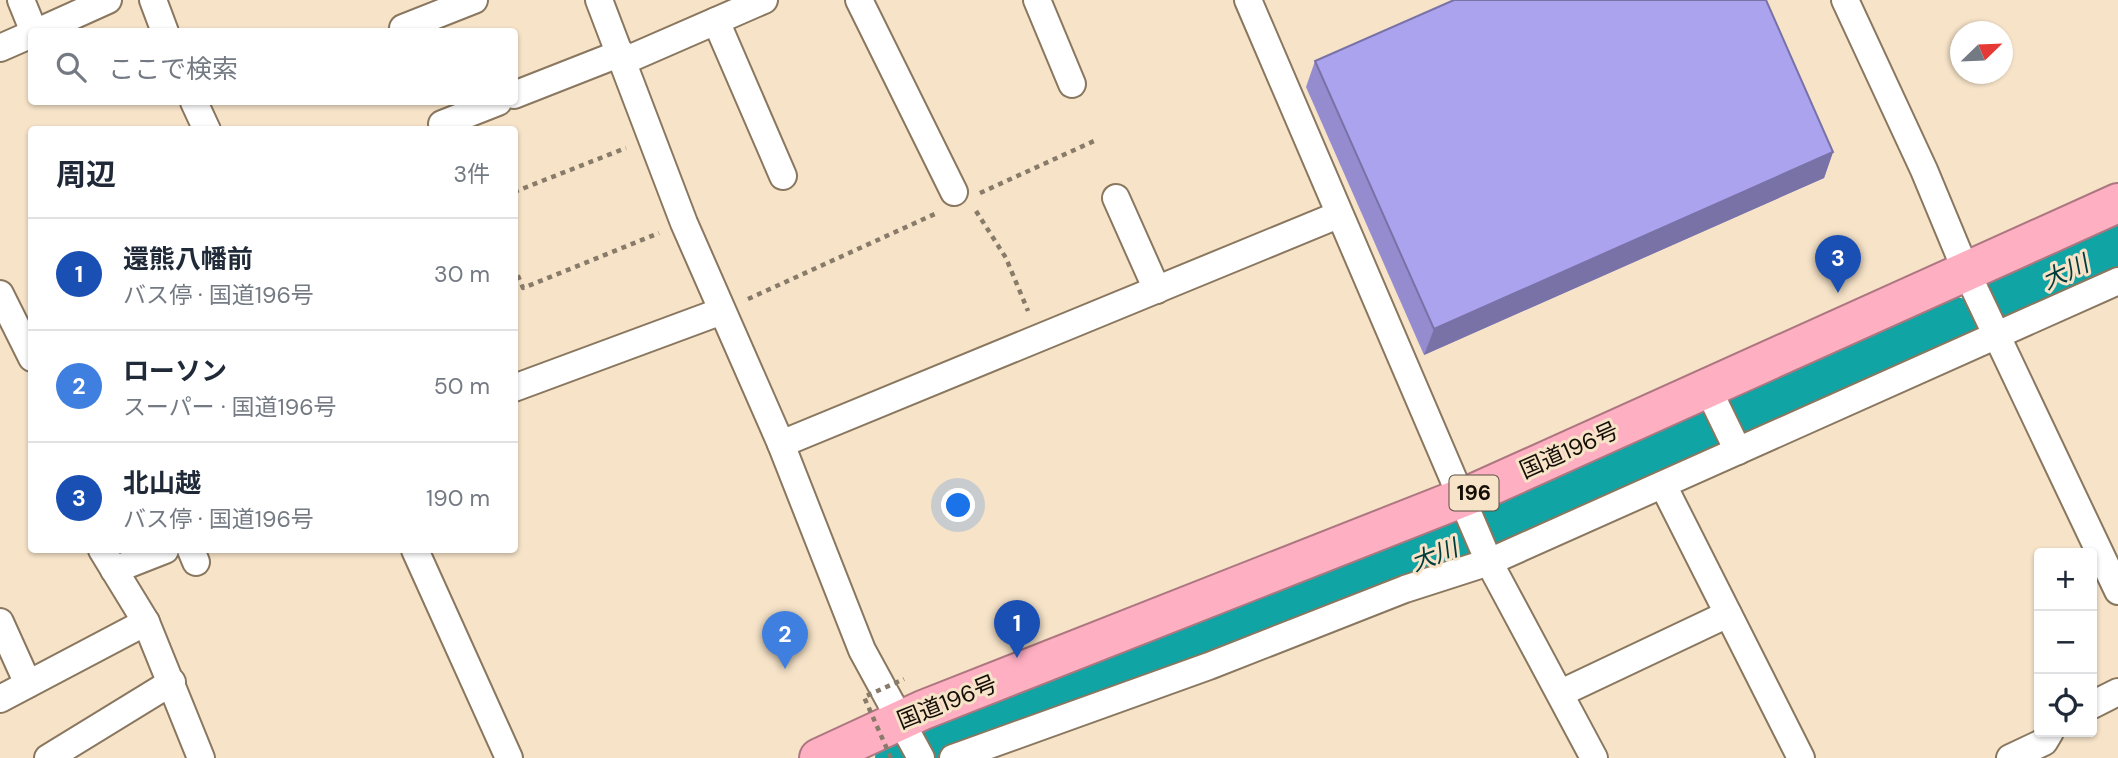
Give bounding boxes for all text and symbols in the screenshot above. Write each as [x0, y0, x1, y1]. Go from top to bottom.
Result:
north arrow [1950, 21, 2013, 84]
search box [28, 28, 518, 105]
icon: search [52, 48, 90, 86]
text: ここで検索 [108, 52, 238, 86]
text: 周辺 [56, 155, 116, 194]
text: 3件 [453, 159, 490, 189]
pin: 3 [1815, 235, 1861, 293]
text: 還熊八幡前 [123, 242, 253, 276]
water label: 大川 [2037, 247, 2096, 296]
text: 1 [75, 259, 83, 289]
text: 30 m [434, 259, 490, 289]
text: バス停 · 国道196号 [123, 280, 314, 310]
text: ローソン [123, 354, 227, 388]
text: 2 [72, 371, 86, 401]
text: 50 m [434, 371, 490, 401]
text: スーパー · 国道196号 [123, 392, 337, 422]
street label: 国道196号 [1515, 415, 1623, 485]
text: 北山越 [123, 466, 201, 500]
road number: 196 [1450, 476, 1498, 510]
text: 3 [72, 483, 86, 513]
text: 190 m [426, 483, 490, 513]
your location [941, 488, 975, 522]
text: バス停 · 国道196号 [123, 504, 314, 534]
water label: 大川 [1406, 531, 1465, 578]
map controls [2034, 548, 2097, 737]
button: + [2034, 548, 2097, 611]
pin: 1 [994, 600, 1040, 658]
pin: 2 [762, 611, 808, 669]
button: − [2034, 611, 2097, 674]
street label: 国道196号 [893, 668, 1001, 736]
button: locate [2034, 674, 2097, 737]

